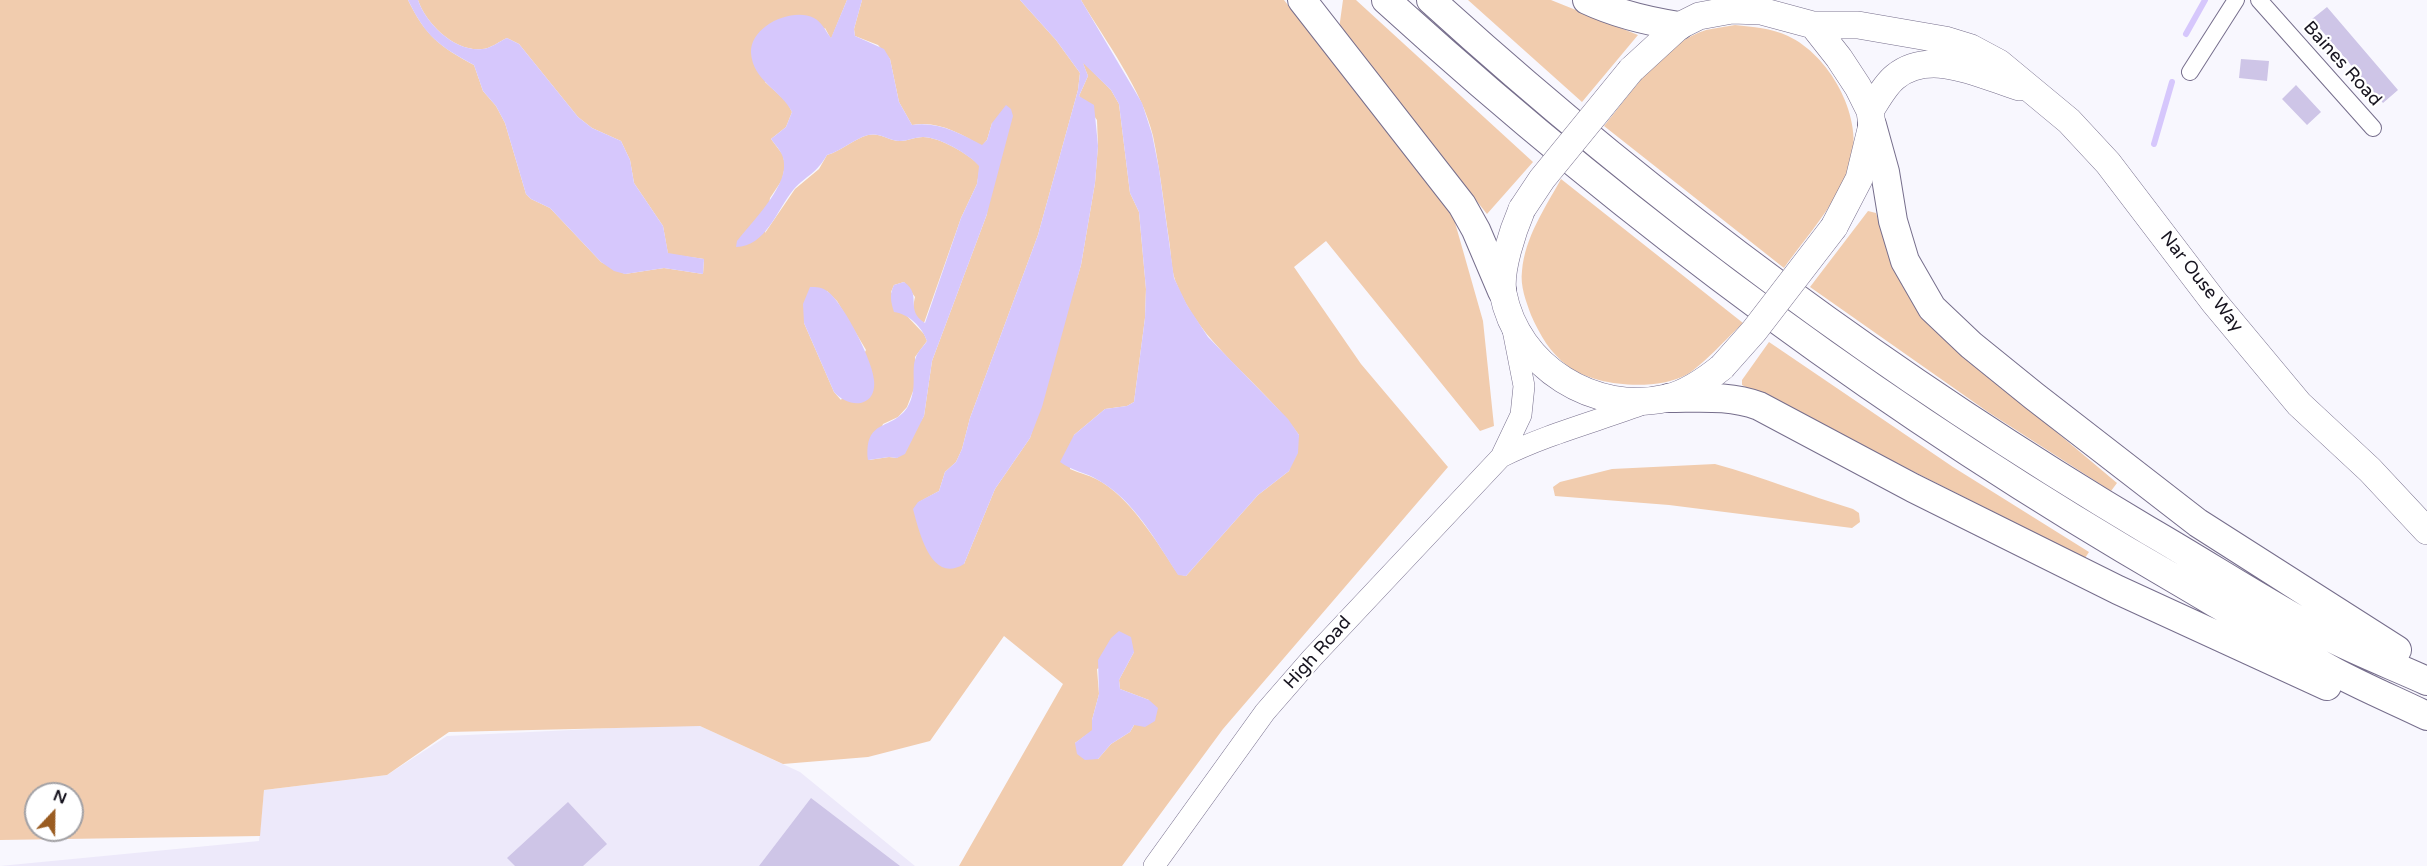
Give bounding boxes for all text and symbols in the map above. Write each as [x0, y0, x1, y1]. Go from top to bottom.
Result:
street label: Baines Road [2298, 17, 2386, 111]
street label: Nar Ouse Way [2155, 227, 2247, 337]
street label: High Road [1280, 612, 1356, 694]
north arrow [24, 782, 84, 842]
text: N [50, 785, 70, 809]

